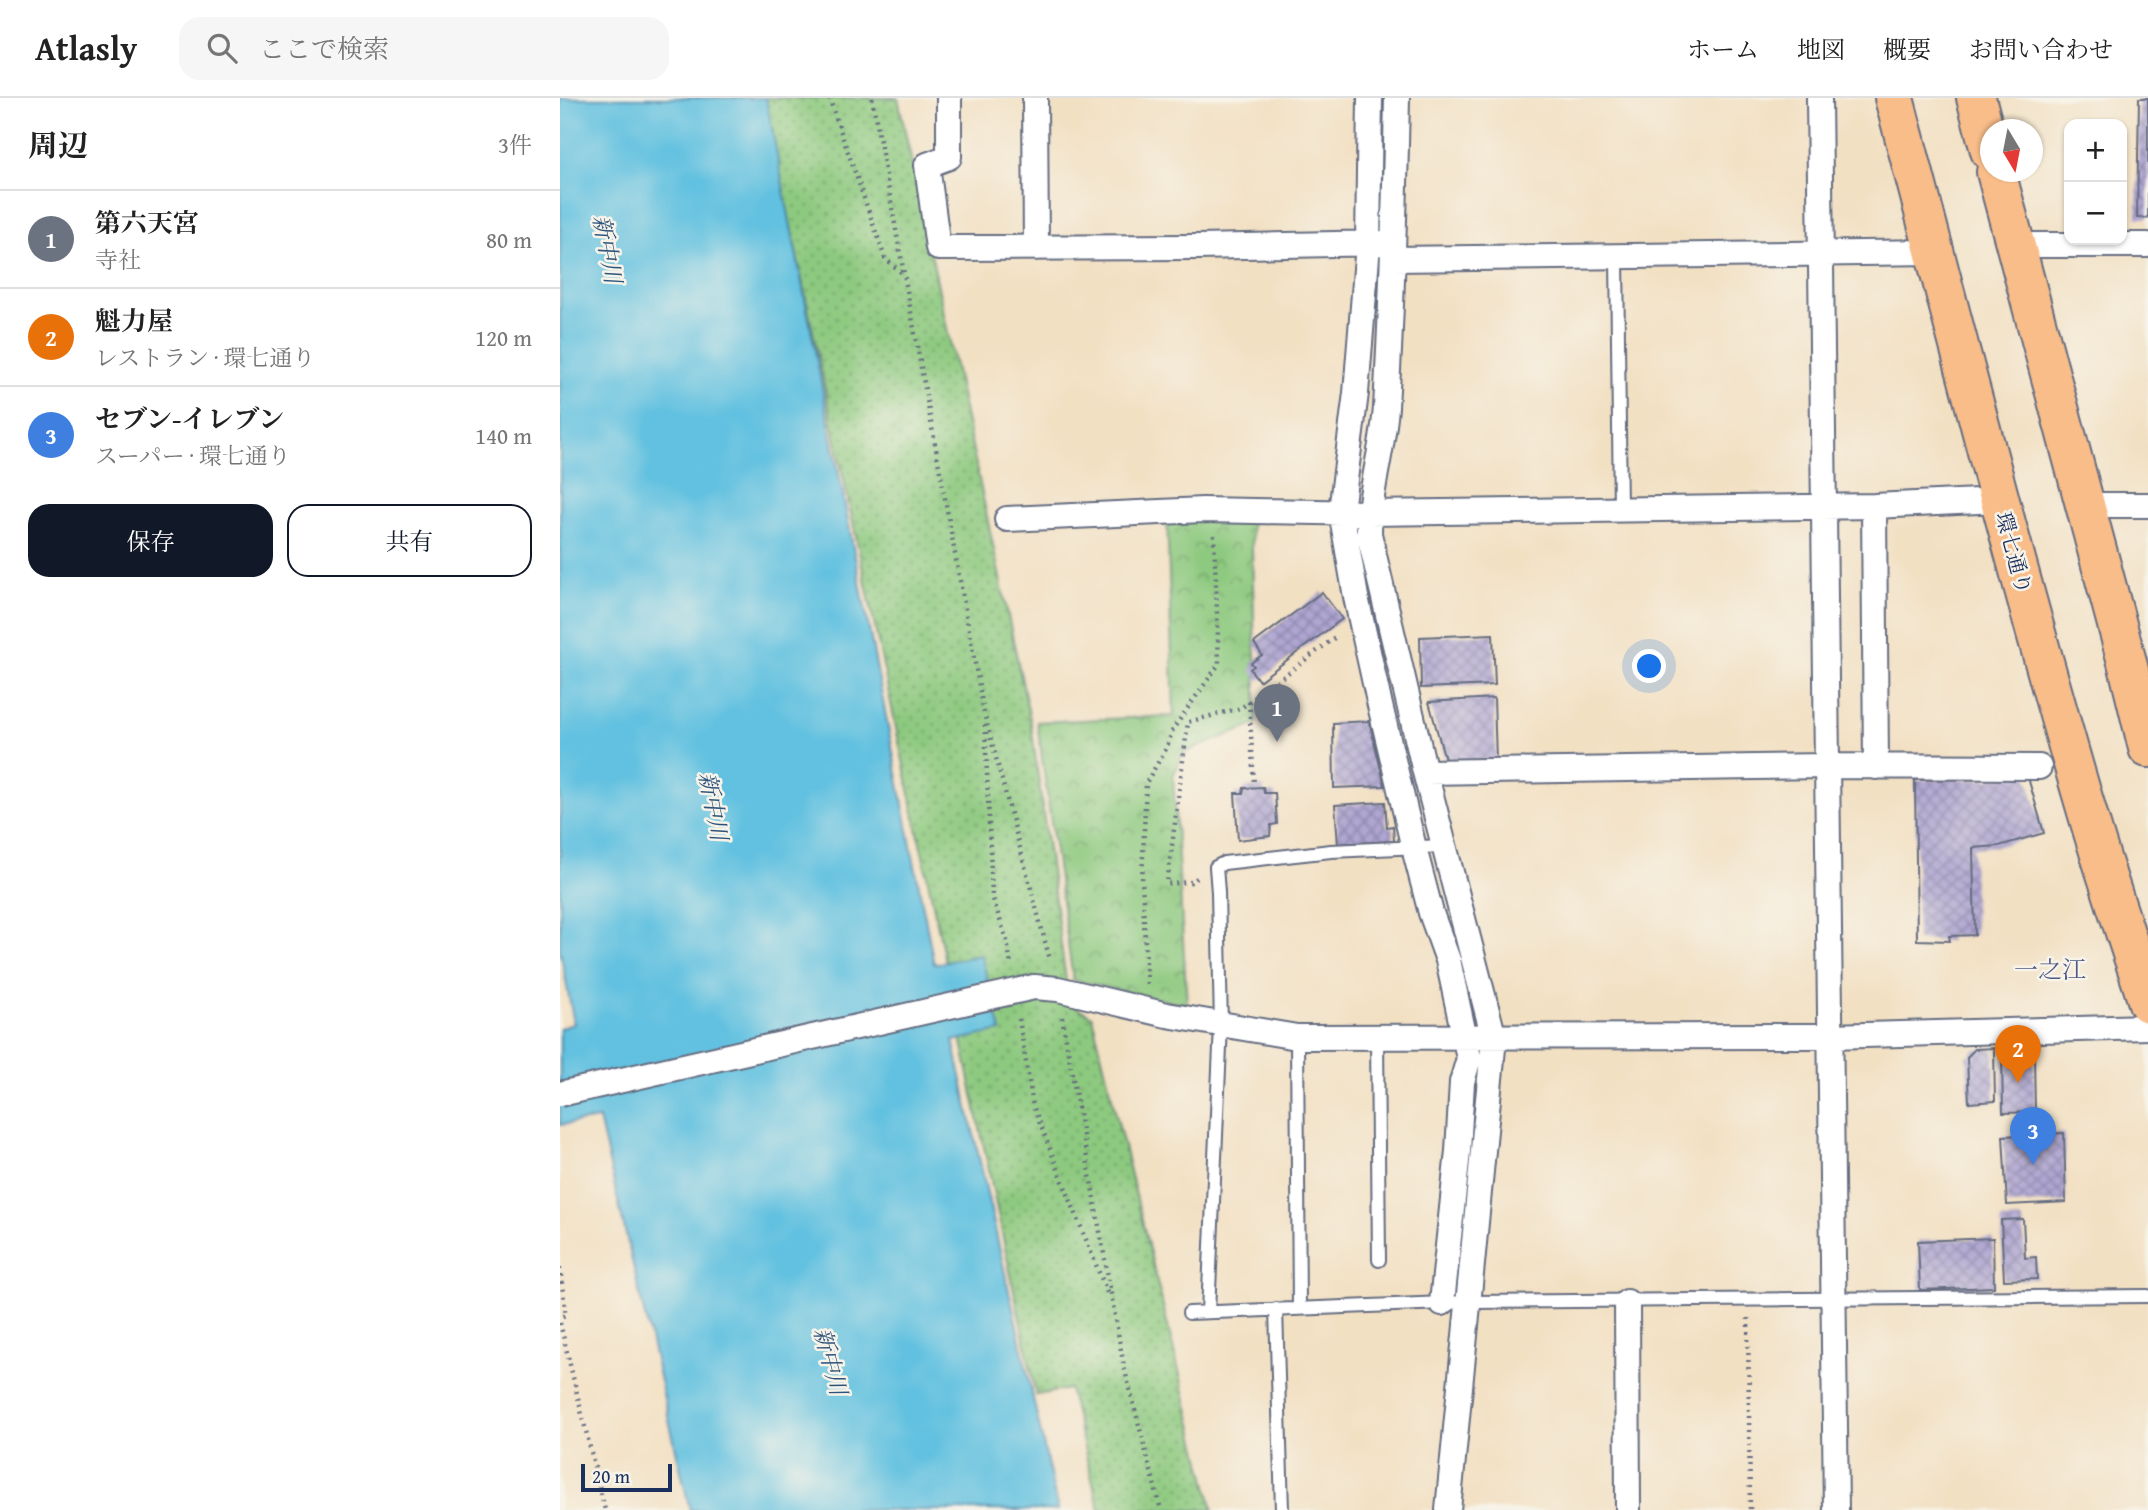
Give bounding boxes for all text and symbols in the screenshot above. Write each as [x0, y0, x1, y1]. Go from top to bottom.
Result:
search box [179, 17, 669, 80]
text: Atlasly [35, 24, 137, 72]
icon: search [203, 29, 241, 67]
text: ここで検索 [259, 29, 389, 68]
text: ホーム [1687, 32, 1759, 67]
text: 地図 [1797, 32, 1845, 67]
text: 概要 [1883, 32, 1931, 67]
text: お問い合わせ [1969, 32, 2113, 67]
north arrow [1980, 119, 2043, 182]
map controls [2064, 119, 2127, 245]
button: + [2064, 119, 2127, 182]
text: 周辺 [28, 123, 88, 167]
text: 3件 [498, 128, 532, 161]
button: − [2064, 182, 2127, 245]
text: 第六天宮 [95, 203, 199, 242]
water label: 新中川 [585, 212, 631, 289]
text: 1 [45, 223, 57, 256]
text: 80 m [486, 223, 532, 256]
text: 寺社 [95, 243, 141, 276]
text: 魁力屋 [95, 301, 173, 340]
text: 2 [45, 321, 57, 354]
text: 120 m [475, 321, 532, 354]
text: レストラン · 環七通り [95, 341, 315, 374]
text: セブン-イレブン [95, 399, 284, 438]
text: 3 [45, 419, 57, 452]
text: 140 m [475, 419, 532, 452]
text: スーパー · 環七通り [95, 439, 291, 472]
button: 保存 [28, 504, 273, 577]
button: 共有 [287, 504, 532, 577]
street label: 環七通り [1988, 508, 2040, 598]
your location [1632, 649, 1666, 683]
pin: 1 [1254, 684, 1300, 742]
water label: 新中川 [691, 769, 737, 846]
district label: 一之江 [2014, 952, 2086, 987]
pin: 2 [1995, 1025, 2041, 1083]
pin: 3 [2010, 1107, 2056, 1165]
water label: 新中川 [806, 1323, 857, 1401]
scale bar [581, 1461, 672, 1493]
text: 20 m [592, 1462, 630, 1490]

